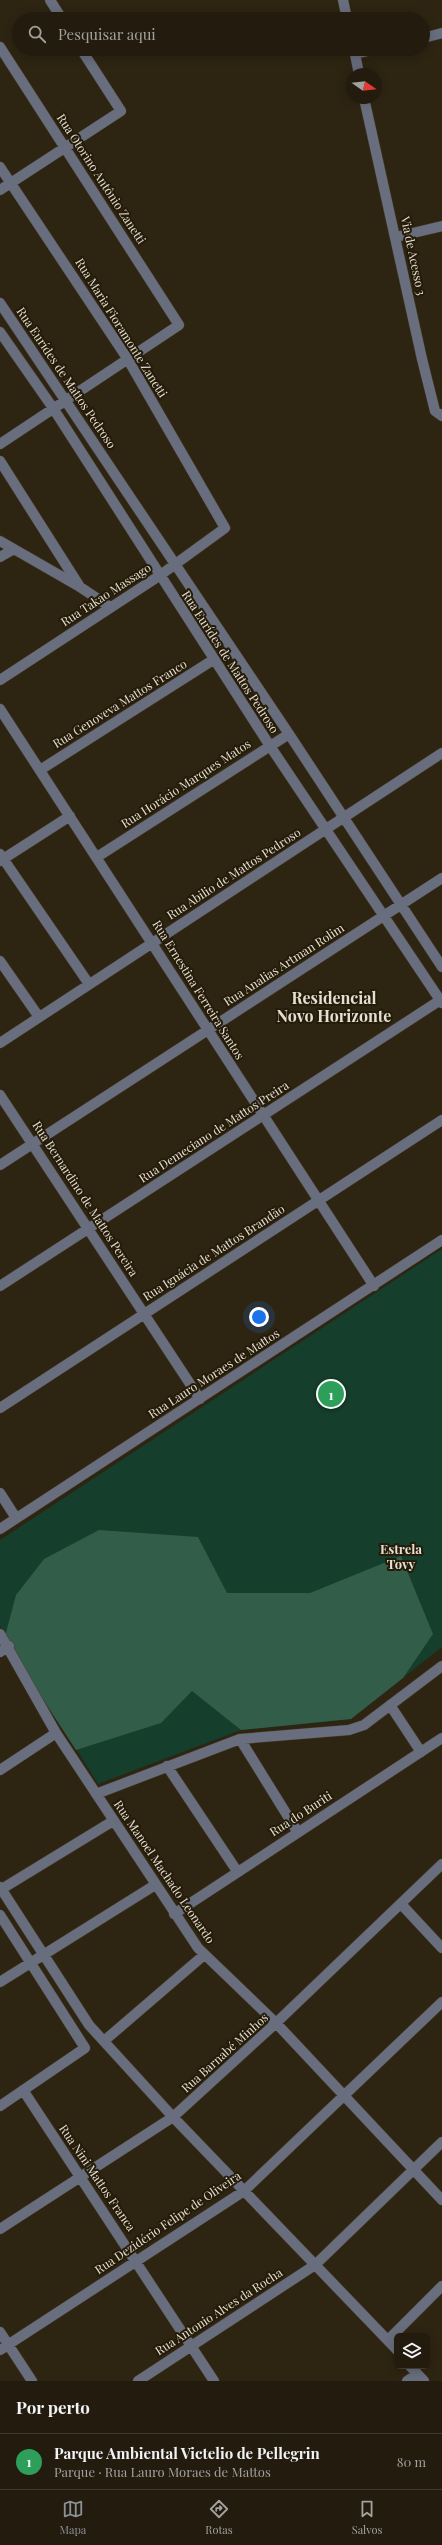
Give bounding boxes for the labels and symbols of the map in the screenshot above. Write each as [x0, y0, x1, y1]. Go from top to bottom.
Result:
north arrow [346, 68, 382, 104]
street label: Rua Otorino Antônio Zanetti [54, 110, 150, 247]
street label: Via de Acesso 3 [398, 214, 430, 297]
street label: Rua Maria Fioramonte Zanetti [72, 255, 172, 401]
street label: Rua Eurídes de Mattos Pedroso [14, 304, 120, 451]
street label: Rua Takao Massago [57, 559, 154, 629]
street label: Rua Eurídes de Mattos Pedroso [179, 587, 283, 736]
street label: Rua Genoveva Mattos Franco [49, 655, 190, 751]
street label: Rua Horácio Marques Matos [118, 735, 253, 831]
street label: Rua Abilio de Mattos Pedroso [164, 824, 304, 922]
street label: Rua Ernestina Ferreira Santos [149, 917, 248, 1062]
street label: Rua Analias Artman Rolim [220, 919, 347, 1009]
district label: Residencial Novo Horizonte [277, 987, 391, 1026]
street label: Rua Demeciano de Mattos Preira [136, 1077, 291, 1186]
street label: Rua Bernardino de Mattos Pereira [30, 1118, 142, 1279]
street label: Rua Ignácia de Mattos Brandão [140, 1200, 288, 1304]
your location [249, 1307, 269, 1327]
street label: Rua Lauro Moraes de Mattos [145, 1325, 282, 1422]
pin: 1 [318, 1379, 344, 1409]
district label: Estrela Tovy [380, 1540, 422, 1572]
street label: Rua do Buriti [266, 1787, 335, 1839]
street label: Rua Manoel Machado Leonardo [111, 1797, 219, 1946]
street label: Rua Barnabé Minhos [178, 2009, 271, 2095]
street label: Rua Nini Mattos Franca [56, 2121, 140, 2234]
street label: Rua Dezidério Felipe de Oliveira [91, 2167, 244, 2277]
street label: Rua Antonio Alves da Rocha [152, 2264, 285, 2358]

